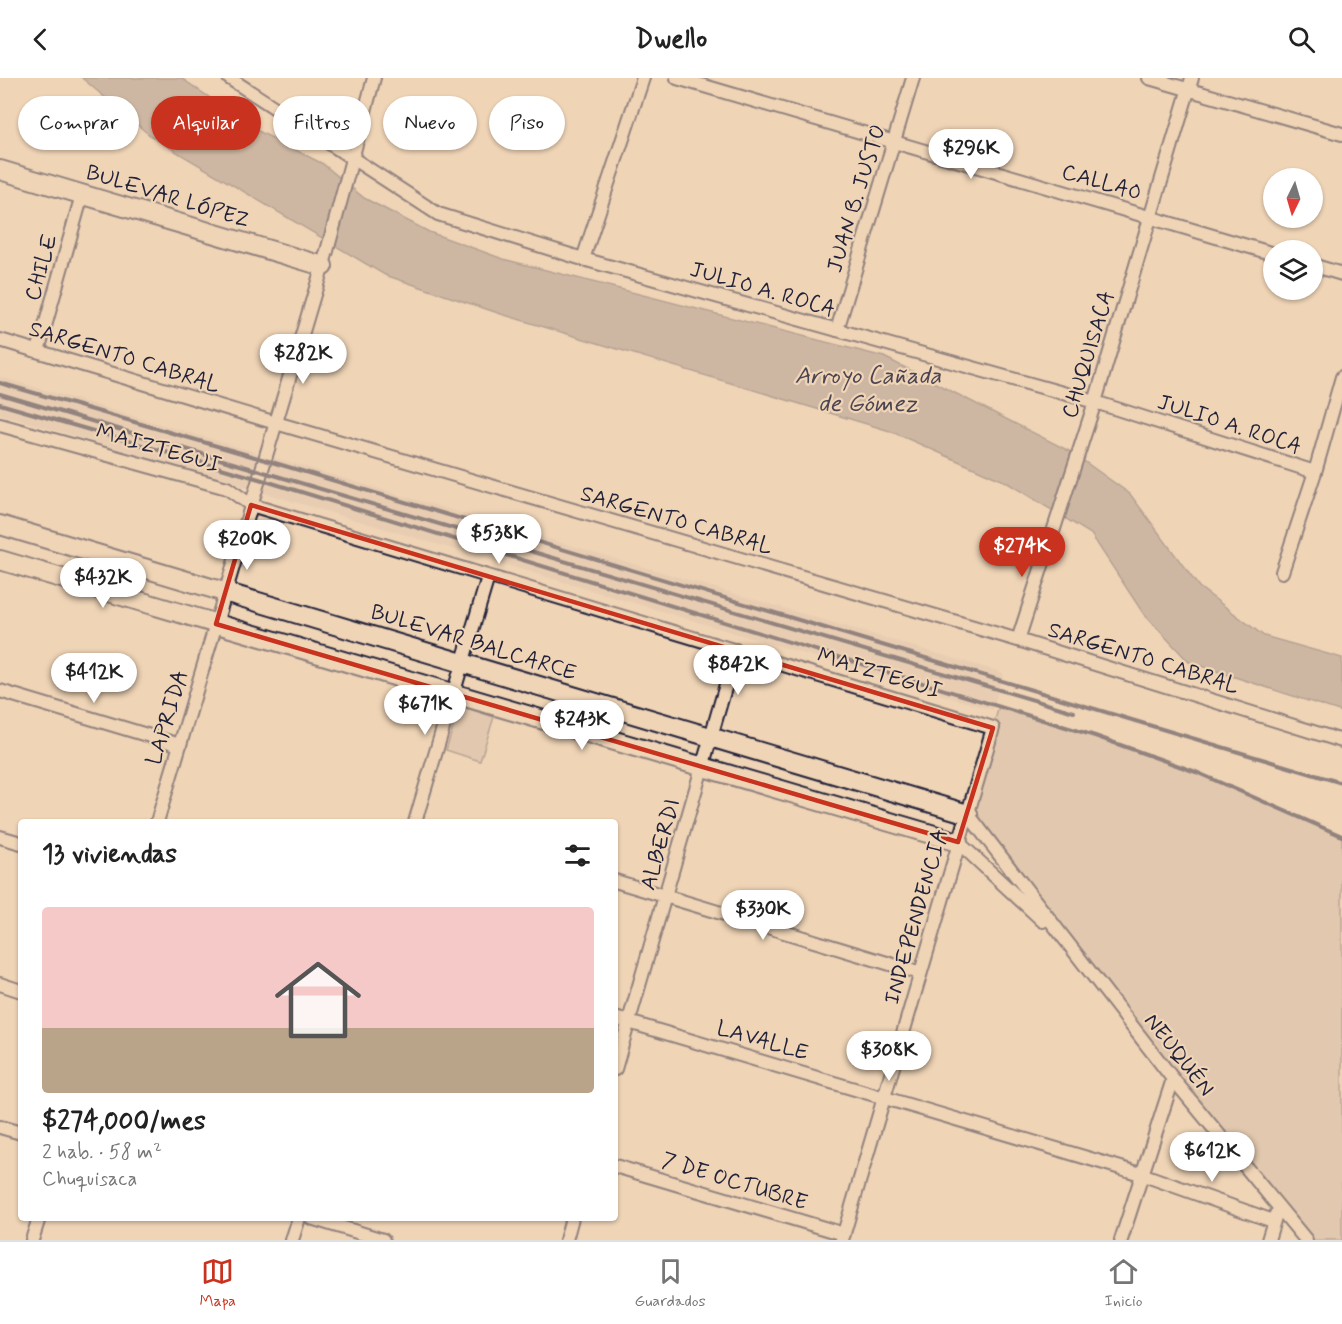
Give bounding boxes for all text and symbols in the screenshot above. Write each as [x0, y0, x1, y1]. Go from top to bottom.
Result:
text: Dwello [635, 22, 707, 57]
icon: back [24, 23, 57, 56]
icon: search [1285, 23, 1318, 56]
chip: Comprar [18, 96, 139, 150]
chip: Alquilar [151, 96, 261, 150]
chip: Filtros [273, 96, 371, 150]
chip: Nuevo [383, 96, 477, 150]
chip: Piso [489, 96, 565, 150]
street label: JUAN B. JUSTO [821, 121, 893, 276]
pin: $296K [929, 129, 1013, 180]
text: $296K [942, 135, 1000, 162]
street label: CALLAO [1058, 158, 1145, 208]
street label: BULEVAR LÓPEZ [83, 159, 253, 235]
north arrow [1263, 168, 1323, 228]
map controls [1263, 168, 1323, 300]
street label: CHILE [19, 231, 65, 304]
button: layers [1263, 240, 1323, 300]
street label: JULIO A. ROCA [687, 256, 838, 324]
street label: CHUQUISACA [1056, 287, 1122, 422]
street label: SARGENTO CABRAL [25, 315, 224, 400]
pin: $282K [261, 334, 345, 385]
text: $282K [274, 340, 332, 367]
water label: Arroyo Cañada de Gómez [795, 361, 941, 420]
street label: JULIO A. ROCA [1154, 388, 1305, 461]
street label: MAIZTEGUI [93, 418, 225, 480]
street label: SARGENTO CABRAL [577, 480, 776, 562]
pin: $538K [457, 514, 541, 565]
pin: $200K [205, 520, 289, 571]
text: $538K [470, 520, 528, 547]
text: $200K [217, 526, 277, 553]
pin: $274K [980, 527, 1064, 578]
text: $274K [993, 533, 1051, 560]
pin: $432K [61, 558, 145, 609]
text: $432K [74, 564, 132, 591]
street label: BULEVAR BALCARCE [367, 598, 580, 688]
street label: SARGENTO CABRAL [1044, 616, 1243, 701]
street label: MAIZTEGUI [814, 642, 945, 706]
pin: $842K [696, 645, 780, 696]
text: $842K [707, 651, 769, 678]
pin: $412K [52, 653, 136, 704]
text: $412K [65, 659, 123, 686]
street label: LAPRIDA [140, 667, 196, 768]
pin: $671K [383, 685, 467, 736]
text: $671K [398, 691, 452, 718]
pin: $243K [540, 700, 624, 751]
text: $243K [554, 706, 610, 733]
street label: ALBERDI [635, 796, 687, 894]
street label: INDEPENDENCIA [878, 825, 955, 1008]
text: 13 viviendas [42, 838, 177, 872]
icon: filters [561, 839, 594, 872]
pin: $330K [721, 890, 805, 941]
text: $330K [735, 896, 791, 923]
icon: home [264, 946, 372, 1054]
street label: NEUQUÉN [1137, 1007, 1220, 1103]
street label: LAVALLE [713, 1014, 812, 1067]
pin: $308K [847, 1031, 931, 1082]
text: $308K [860, 1037, 918, 1064]
text: $274,000/mes [42, 1105, 206, 1139]
pin: $612K [1170, 1132, 1254, 1183]
text: $612K [1184, 1138, 1240, 1165]
text: 2 hab. · 58 m² [42, 1139, 162, 1166]
street label: 7 DE OCTUBRE [658, 1146, 811, 1217]
text: Chuquisaca [42, 1166, 137, 1193]
tab: Mapa [199, 1255, 236, 1312]
tab: Guardados [635, 1255, 706, 1312]
tab: Inicio [1104, 1255, 1143, 1312]

